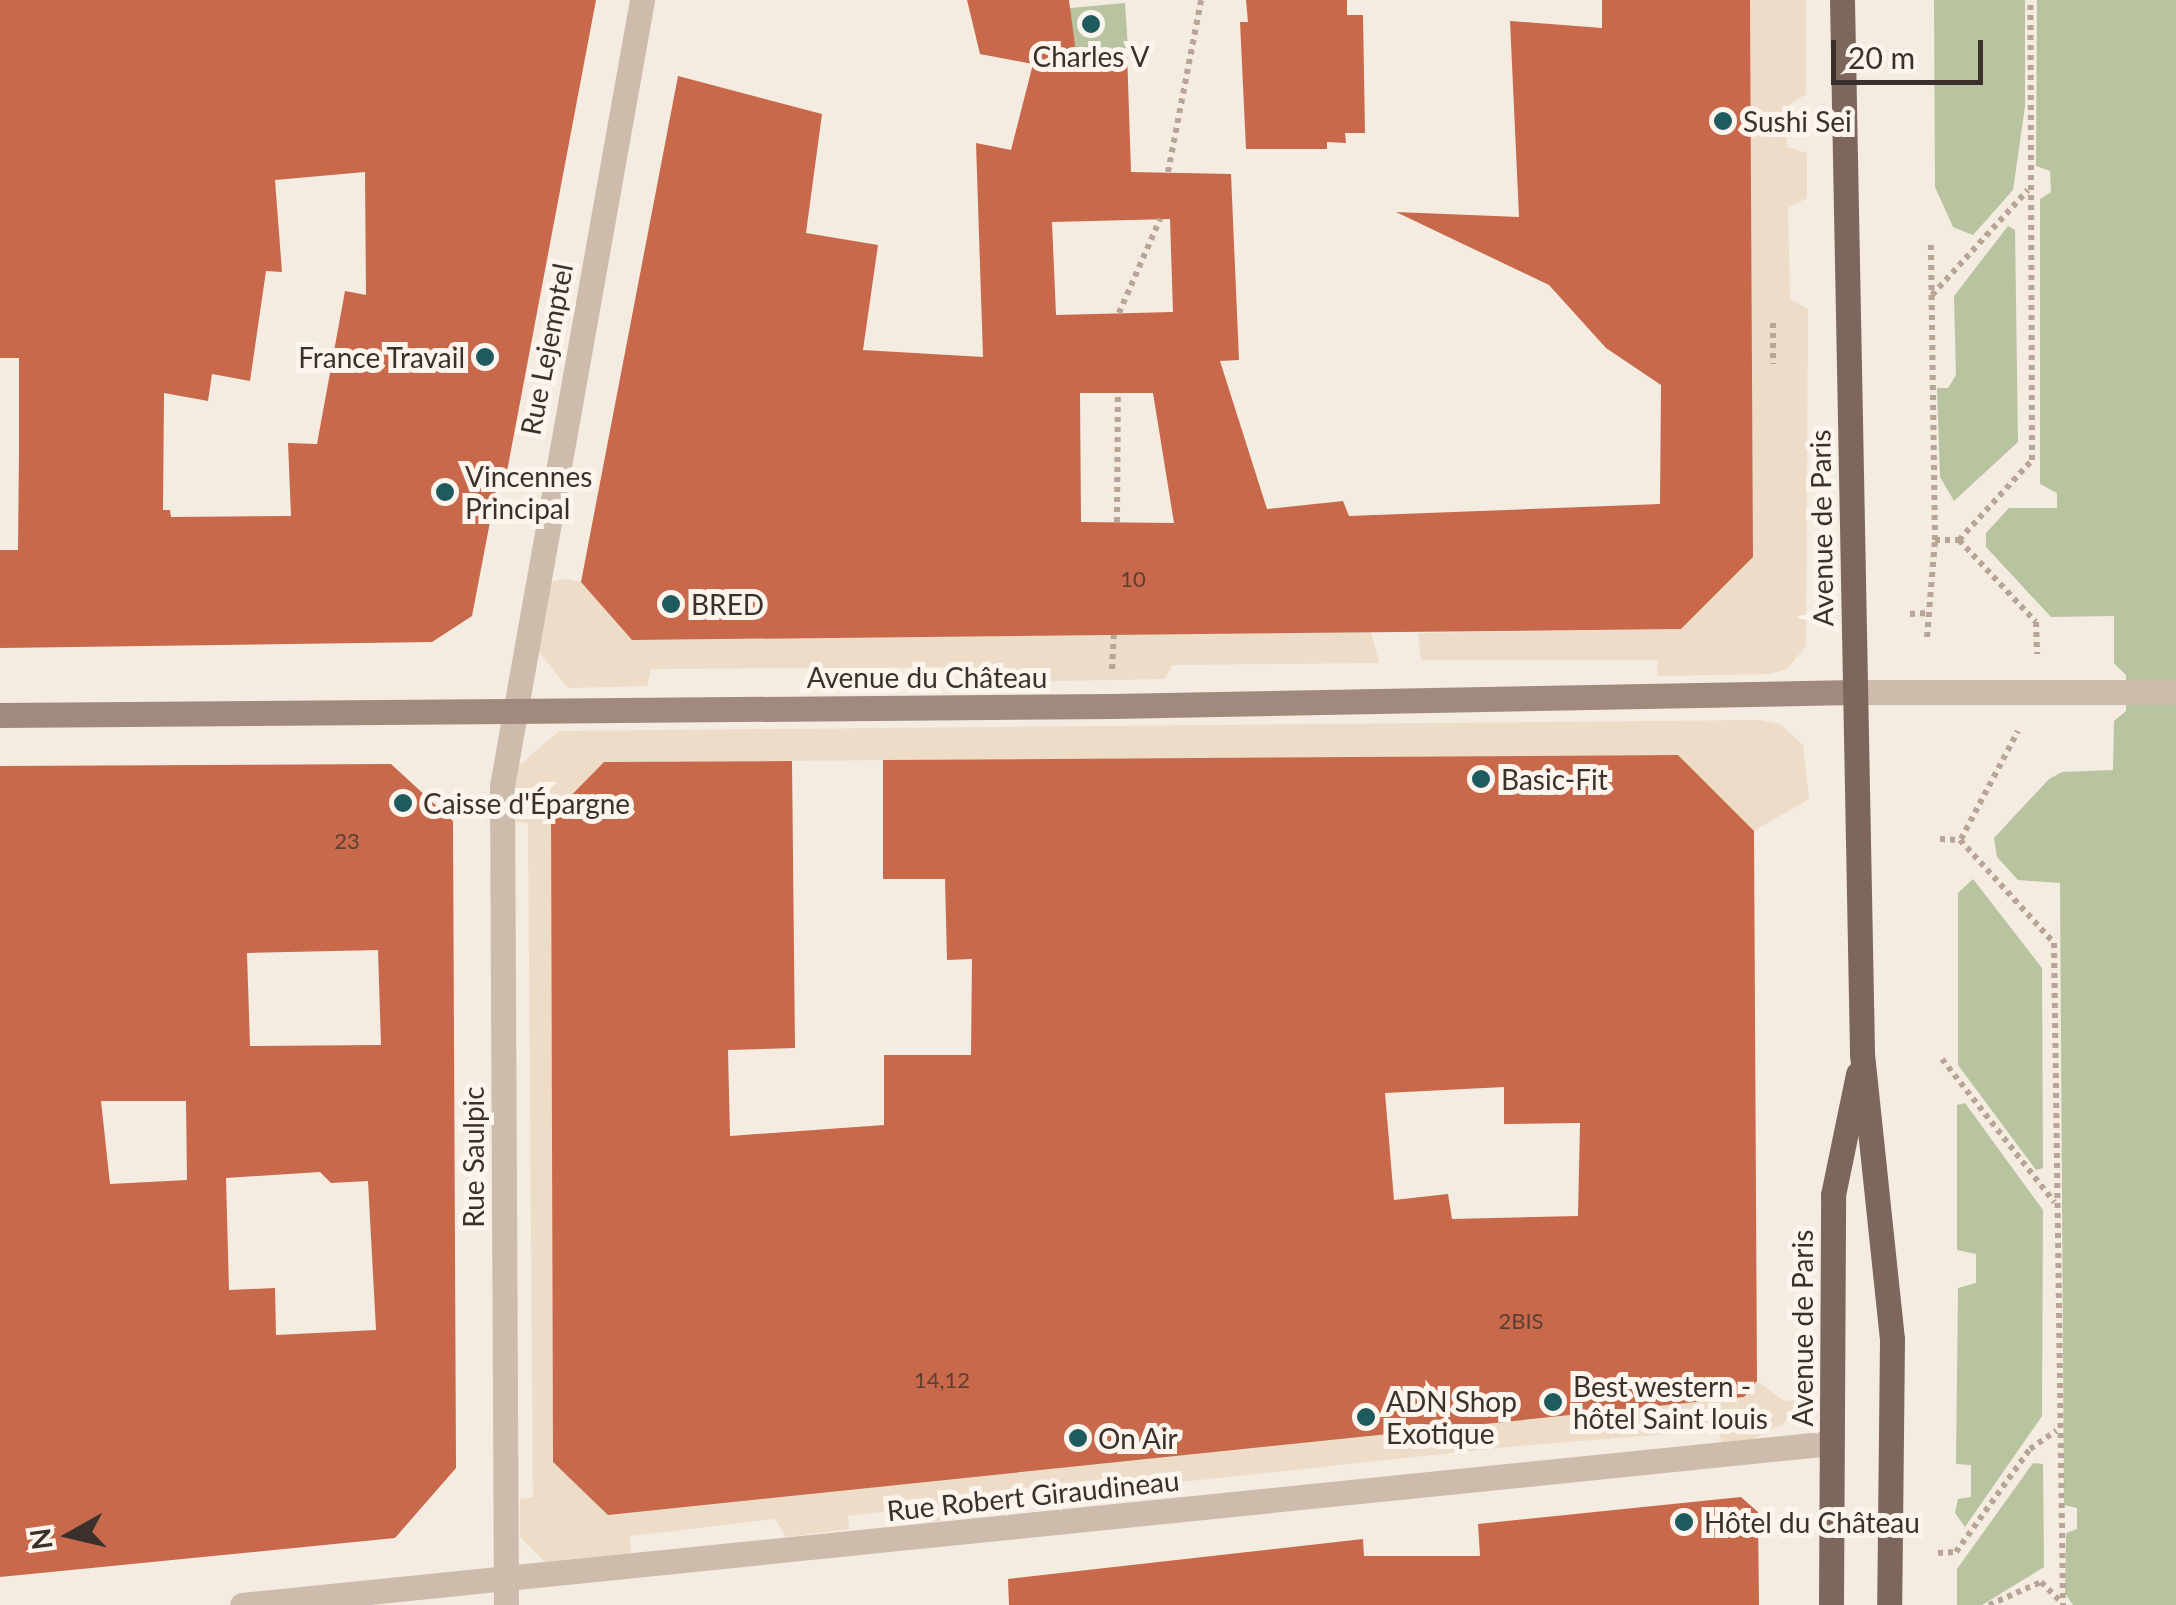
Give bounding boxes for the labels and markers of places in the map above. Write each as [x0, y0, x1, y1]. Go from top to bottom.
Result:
marker: Charles V [1080, 13, 1102, 35]
place label: Charles V [1032, 39, 1150, 73]
place label: Sushi Sei [1743, 104, 1852, 138]
marker: Sushi Sei [1712, 110, 1734, 132]
place label: France Travail [297, 340, 465, 374]
marker: France Travail [474, 346, 496, 368]
place label: Vincennes Principal [465, 459, 592, 525]
marker: Vincennes Principal [434, 481, 456, 503]
place label: BRED [691, 587, 764, 621]
marker: BRED [660, 593, 682, 615]
place label: Basic-Fit [1501, 762, 1608, 796]
marker: Basic-Fit [1470, 768, 1492, 790]
place label: Caisse d'Épargne [423, 786, 630, 820]
marker: Caisse d'Épargne [392, 792, 414, 814]
place label: Best western - hôtel Saint louis [1573, 1369, 1768, 1435]
place label: ADN Shop Exotique [1386, 1384, 1517, 1450]
marker: Best western - hôtel Saint louis [1542, 1391, 1564, 1413]
marker: ADN Shop Exotique [1355, 1406, 1377, 1428]
place label: On Air [1098, 1421, 1179, 1455]
marker: On Air [1067, 1427, 1089, 1449]
place label: Hôtel du Château [1704, 1505, 1920, 1539]
marker: Hôtel du Château [1673, 1511, 1695, 1533]

